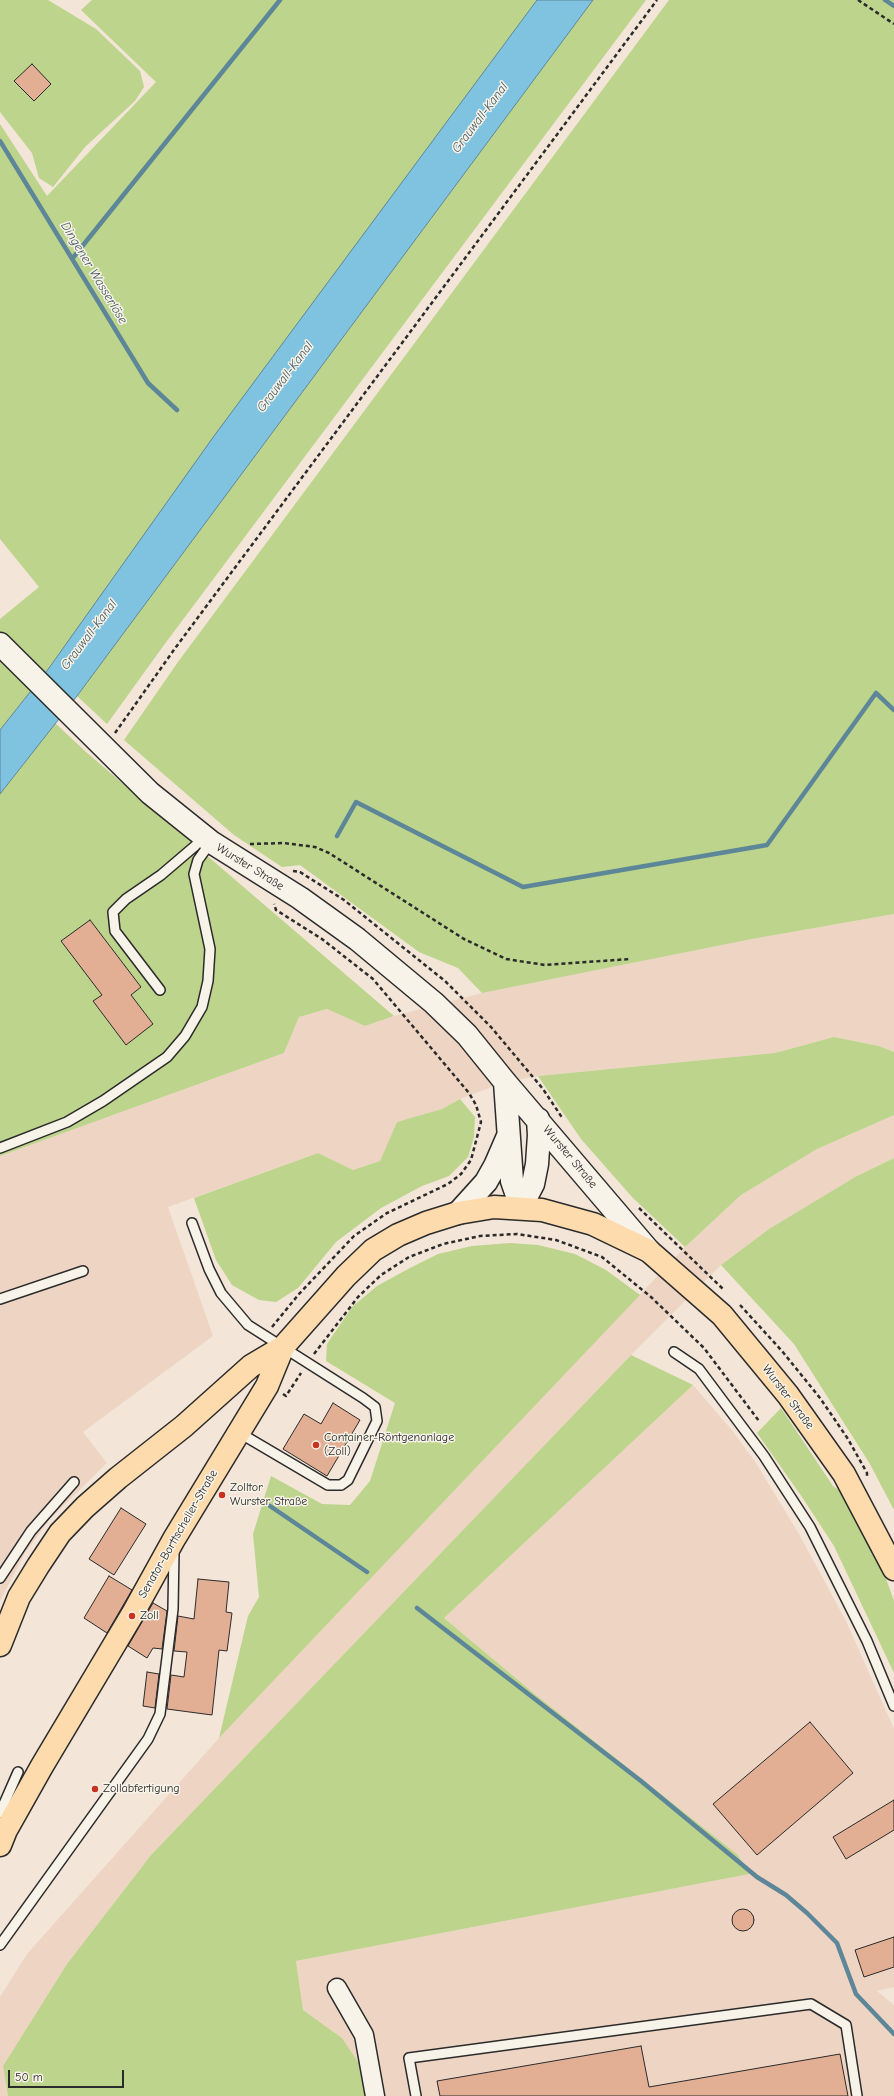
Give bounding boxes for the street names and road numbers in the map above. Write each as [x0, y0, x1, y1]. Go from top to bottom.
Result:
street label: Wurster Straße [213, 840, 287, 894]
street label: Wurster Straße [540, 1123, 600, 1191]
street label: Wurster Straße [759, 1362, 817, 1432]
street label: Senator-Borttscheller-Straße [135, 1467, 221, 1601]

